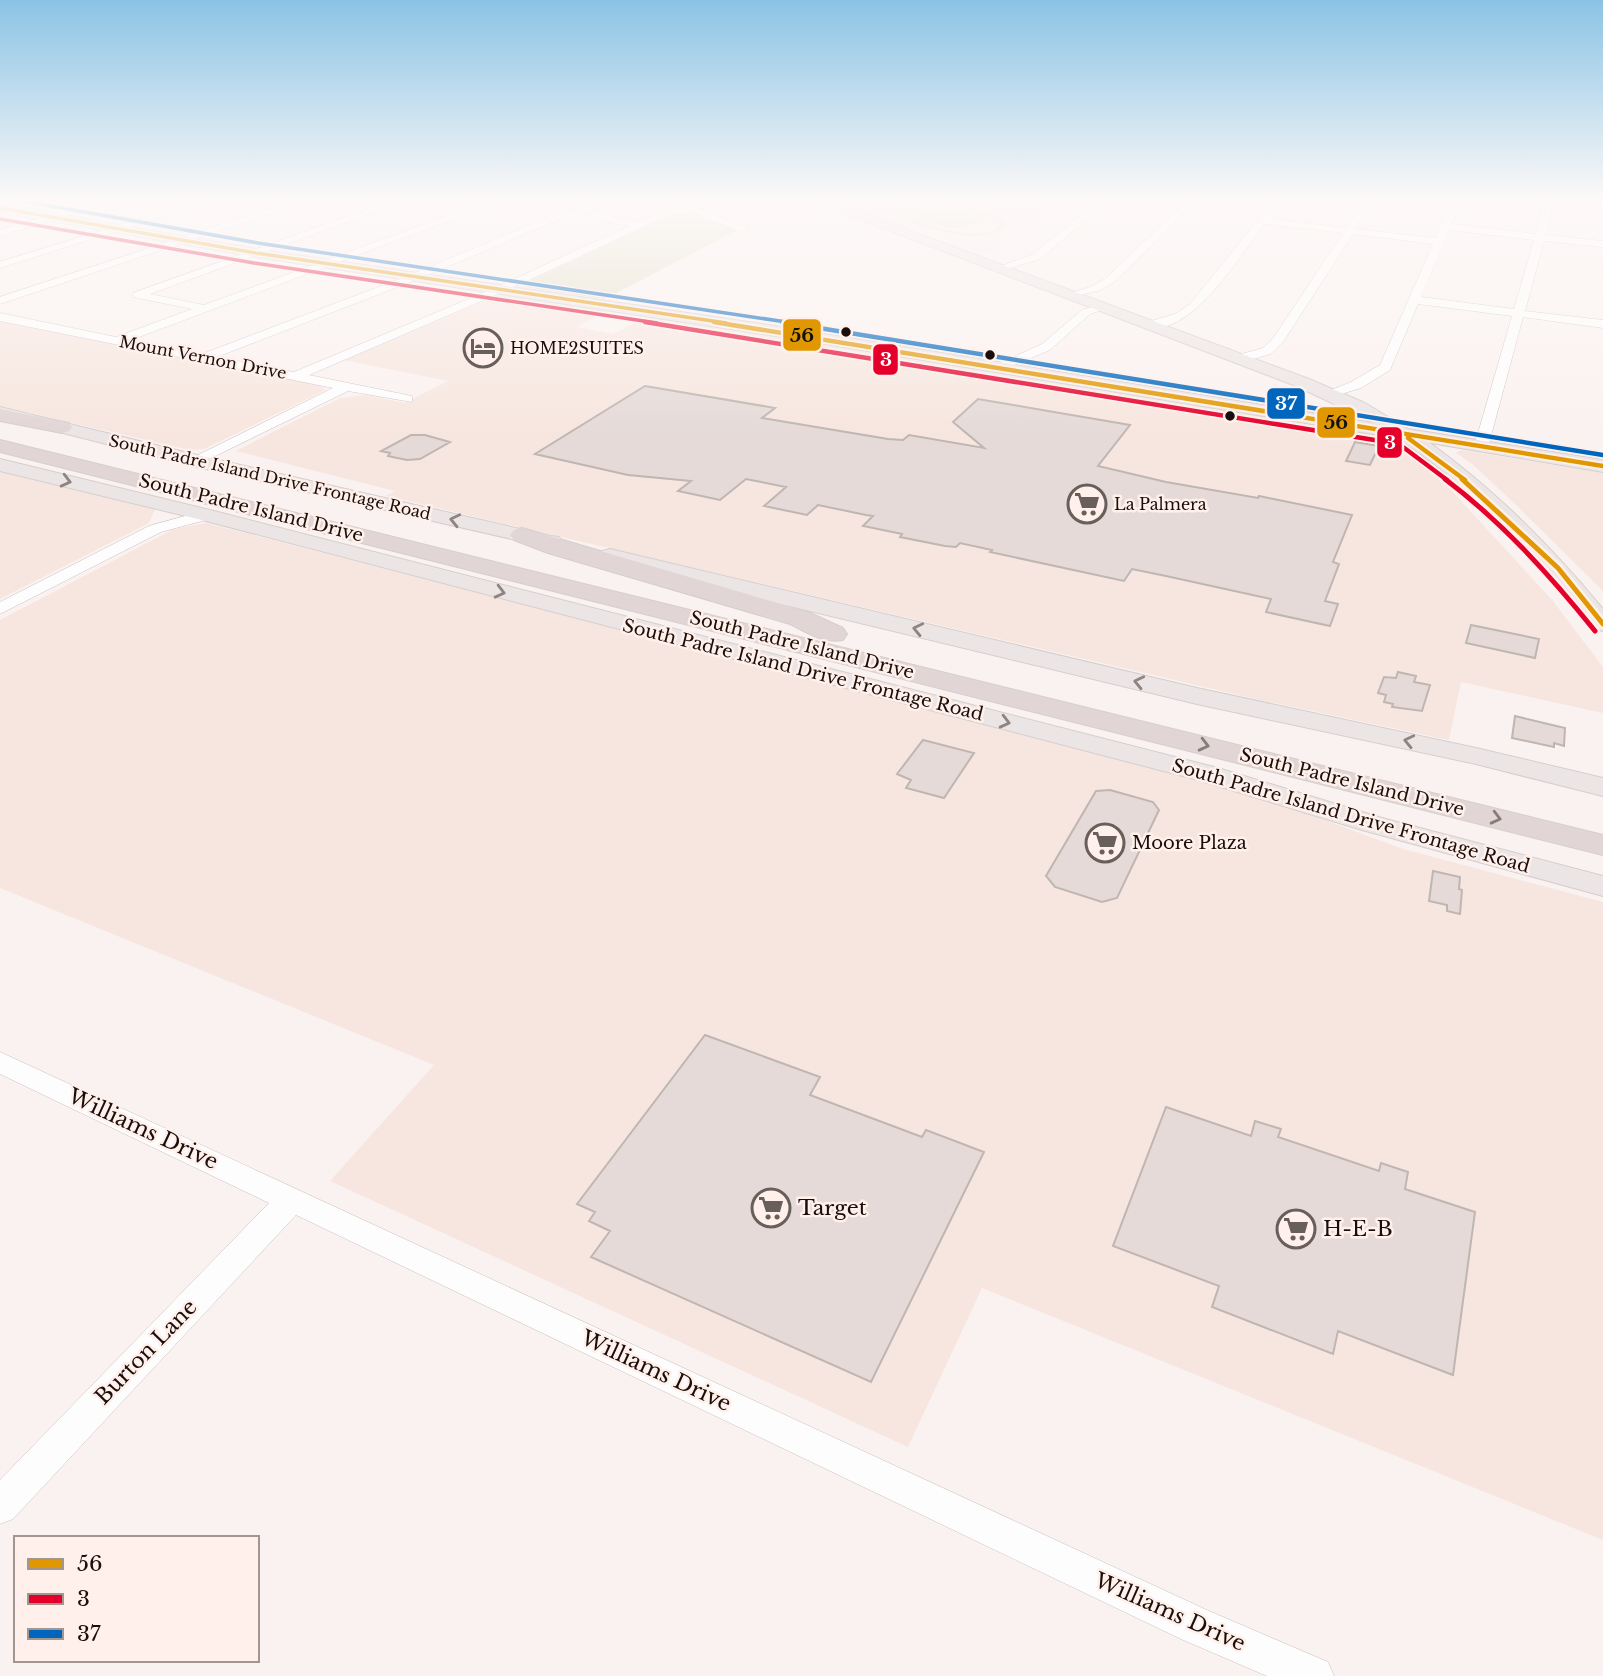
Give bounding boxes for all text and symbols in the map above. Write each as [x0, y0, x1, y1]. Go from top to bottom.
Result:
line badge: 56 [782, 318, 822, 352]
text: 56 [790, 324, 814, 347]
unlabelled marker [839, 325, 853, 339]
hotel icon: HOME2SUITES [462, 327, 504, 369]
street label: Mount Vernon Drive [118, 331, 288, 383]
place label: HOME2SUITES [510, 338, 644, 358]
line badge: 3 [872, 343, 899, 376]
text: 3 [880, 348, 892, 371]
unlabelled marker [983, 348, 997, 362]
line badge: 37 [1266, 387, 1306, 420]
text: 37 [1275, 392, 1298, 415]
line badge: 56 [1316, 406, 1356, 439]
unlabelled marker [1223, 409, 1237, 423]
text: 56 [1324, 411, 1348, 434]
line badge: 3 [1376, 426, 1403, 459]
street label: South Padre Island Drive Frontage Road [107, 431, 433, 523]
text: 3 [1384, 431, 1396, 454]
street label: South Padre Island Drive [137, 470, 365, 546]
one-way arrow [60, 473, 72, 487]
supermarket icon: La Palmera [1066, 483, 1108, 525]
place label: La Palmera [1114, 494, 1207, 514]
one-way arrow [449, 514, 461, 528]
one-way arrow [494, 584, 506, 598]
street label: South Padre Island Drive [688, 606, 916, 684]
street label: South Padre Island Drive Frontage Road [620, 614, 986, 726]
one-way arrow [912, 623, 924, 638]
one-way arrow [1133, 676, 1145, 690]
one-way arrow [999, 714, 1011, 728]
one-way arrow [1403, 735, 1415, 749]
one-way arrow [1198, 737, 1210, 751]
street label: South Padre Island Drive [1238, 743, 1466, 821]
street label: South Padre Island Drive Frontage Road [1170, 754, 1532, 878]
one-way arrow [1490, 810, 1502, 824]
supermarket icon: Moore Plaza [1084, 822, 1126, 864]
place label: Moore Plaza [1132, 832, 1247, 854]
street label: Williams Drive [63, 1083, 222, 1175]
supermarket icon: Target [750, 1187, 792, 1229]
place label: Target [798, 1195, 867, 1221]
supermarket icon: H-E-B [1275, 1208, 1317, 1250]
place label: H-E-B [1323, 1216, 1393, 1242]
street label: Burton Lane [90, 1294, 202, 1410]
street label: Williams Drive [576, 1325, 735, 1417]
legend [14, 1536, 259, 1662]
text: 56 [77, 1551, 102, 1577]
street label: Williams Drive [1090, 1567, 1249, 1657]
text: 3 [77, 1586, 90, 1612]
text: 37 [77, 1621, 101, 1647]

